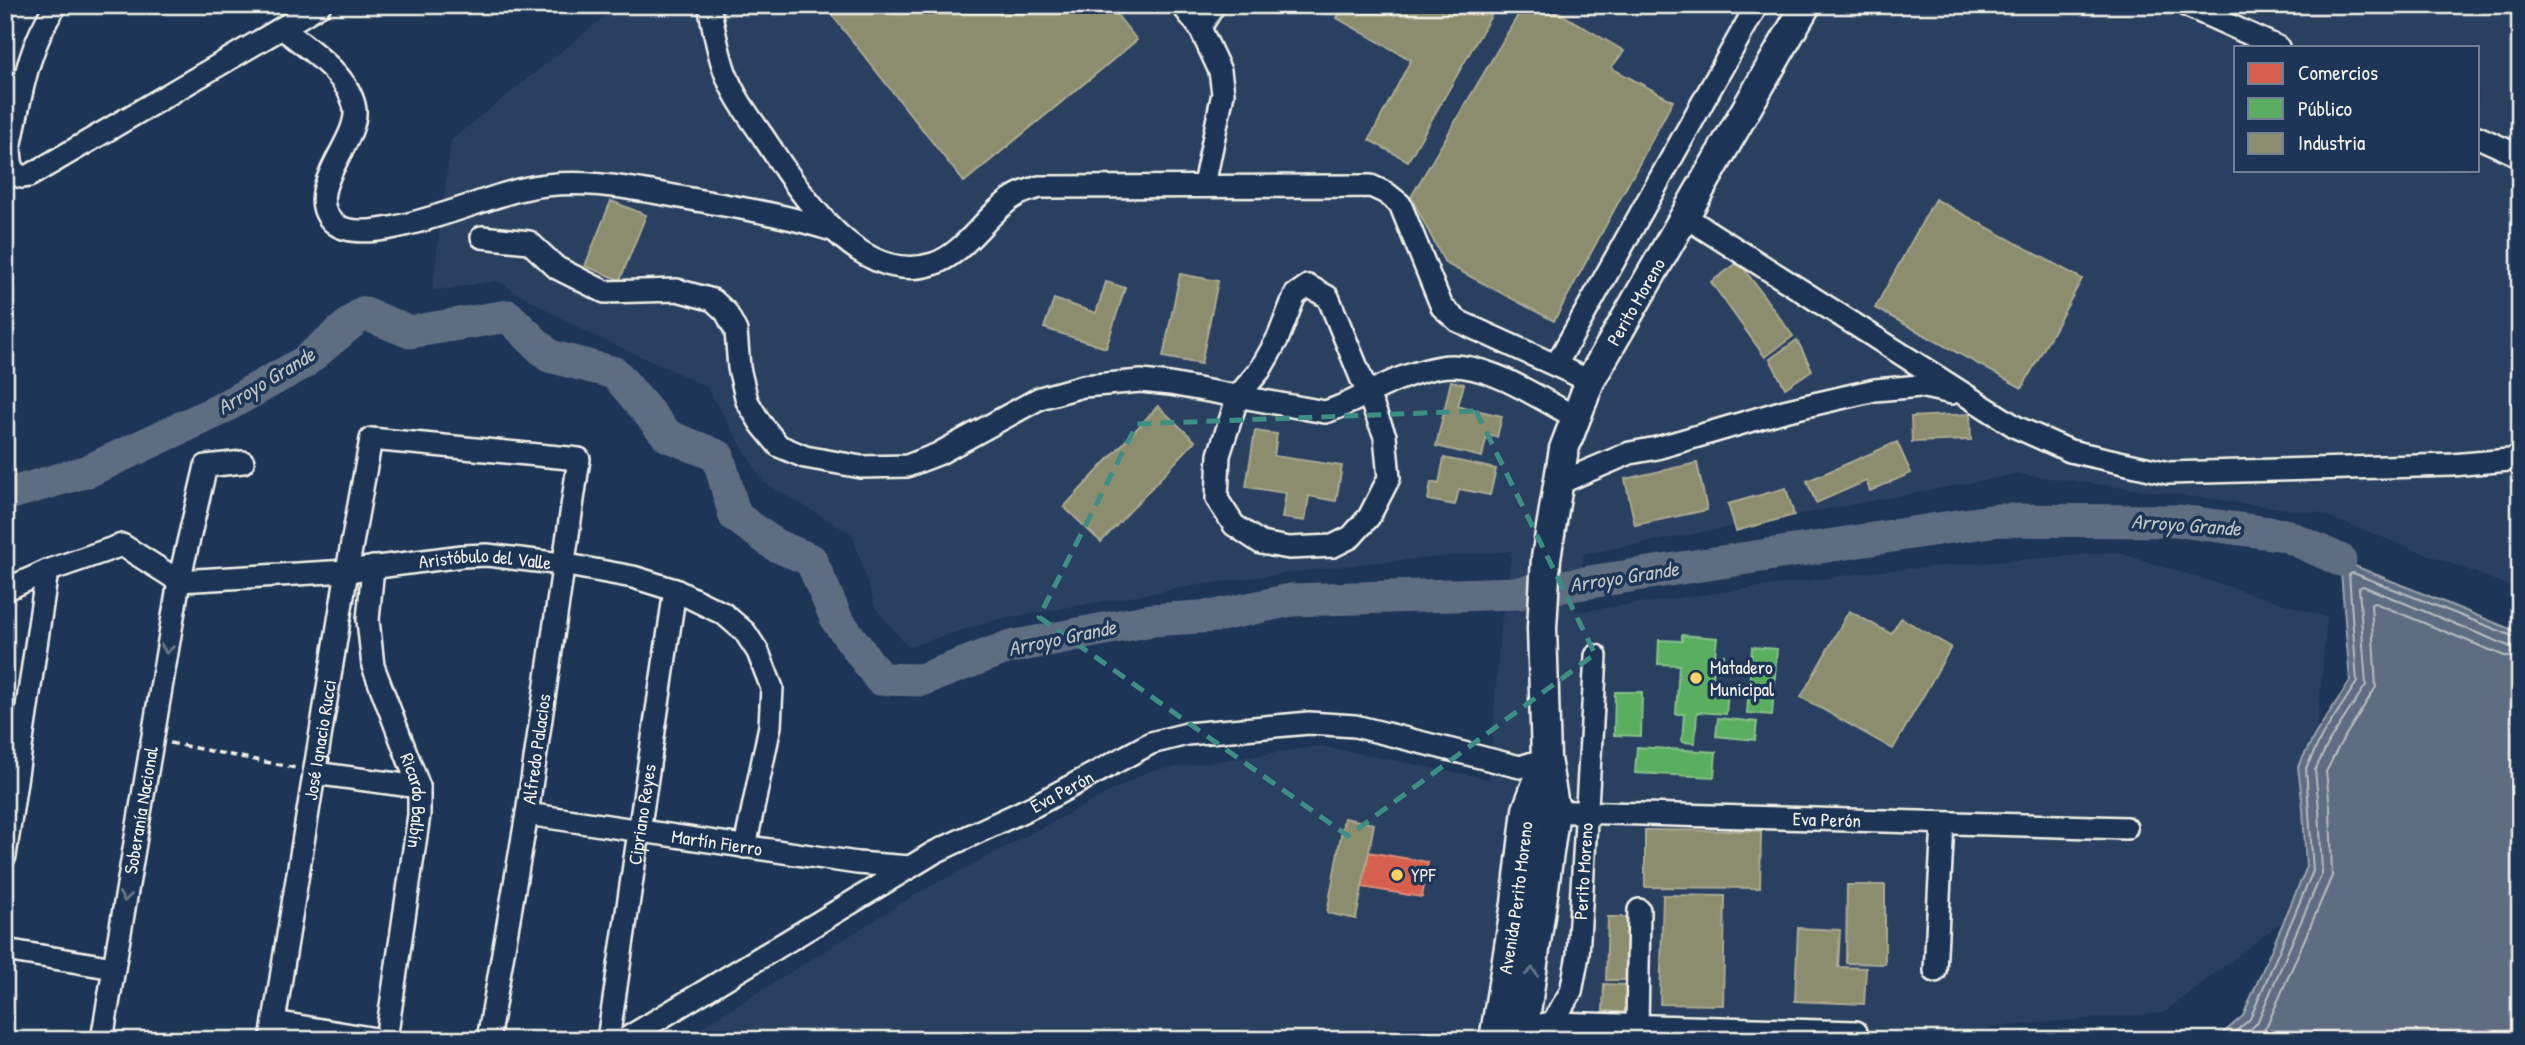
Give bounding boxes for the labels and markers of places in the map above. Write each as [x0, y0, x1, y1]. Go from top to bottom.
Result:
place label: Matadero Municipal [1710, 654, 1775, 702]
marker: Matadero Municipal [1688, 670, 1704, 686]
place label: YPF [1411, 862, 1437, 888]
marker: YPF [1389, 867, 1405, 883]

